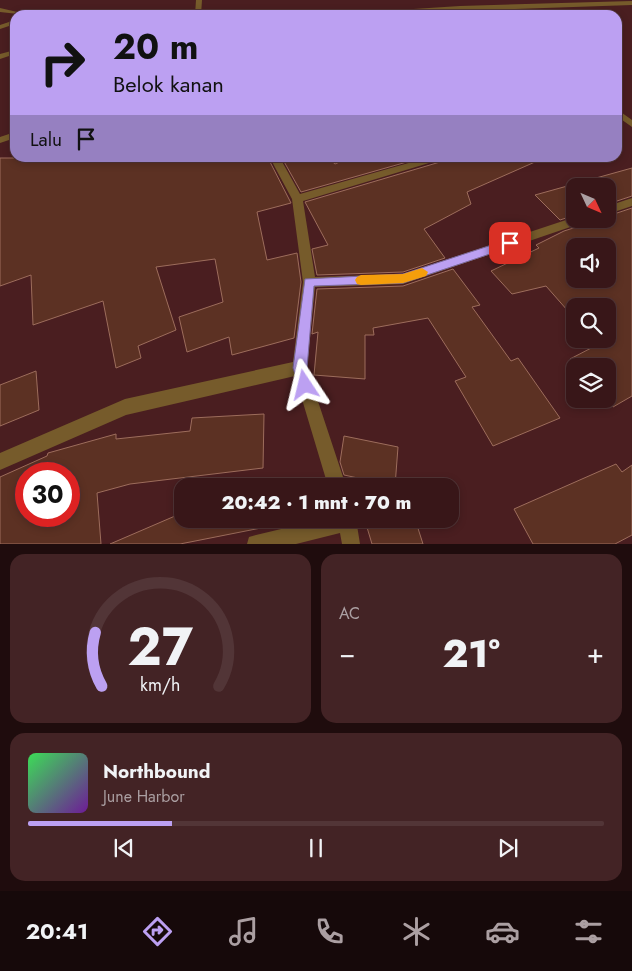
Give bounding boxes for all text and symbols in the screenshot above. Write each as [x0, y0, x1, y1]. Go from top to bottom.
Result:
text: 20 m [113, 22, 198, 72]
icon: right [30, 30, 95, 95]
text: Belok kanan [113, 68, 224, 100]
icon: arrive [72, 125, 100, 153]
text: Lalu [30, 126, 62, 153]
north arrow [566, 178, 616, 228]
map controls [566, 178, 616, 408]
pin [489, 222, 531, 264]
icon: arrive [496, 229, 524, 257]
button: sound [566, 238, 616, 288]
button: search [566, 298, 616, 348]
position arrow [278, 358, 330, 410]
button: layers [566, 358, 616, 408]
speed limit sign: 30 [15, 462, 80, 527]
text: 20:42 · 1 mnt · 70 m [222, 489, 411, 516]
text: AC [339, 602, 360, 625]
text: 27 [128, 609, 194, 685]
text: 21° [442, 626, 500, 681]
text: − [339, 633, 356, 674]
text: + [587, 633, 604, 674]
text: km/h [140, 672, 181, 698]
text: Northbound [103, 758, 210, 785]
text: June Harbor [103, 785, 185, 808]
icon: previous [110, 834, 138, 862]
icon: pause [302, 834, 330, 862]
icon: next [494, 834, 522, 862]
icon: directions [140, 914, 175, 949]
icon: music [226, 914, 261, 949]
icon: phone [312, 914, 347, 949]
icon: climate [399, 914, 434, 949]
icon: car [485, 914, 520, 949]
icon: filters [571, 914, 606, 949]
text: 20:41 [26, 915, 88, 947]

